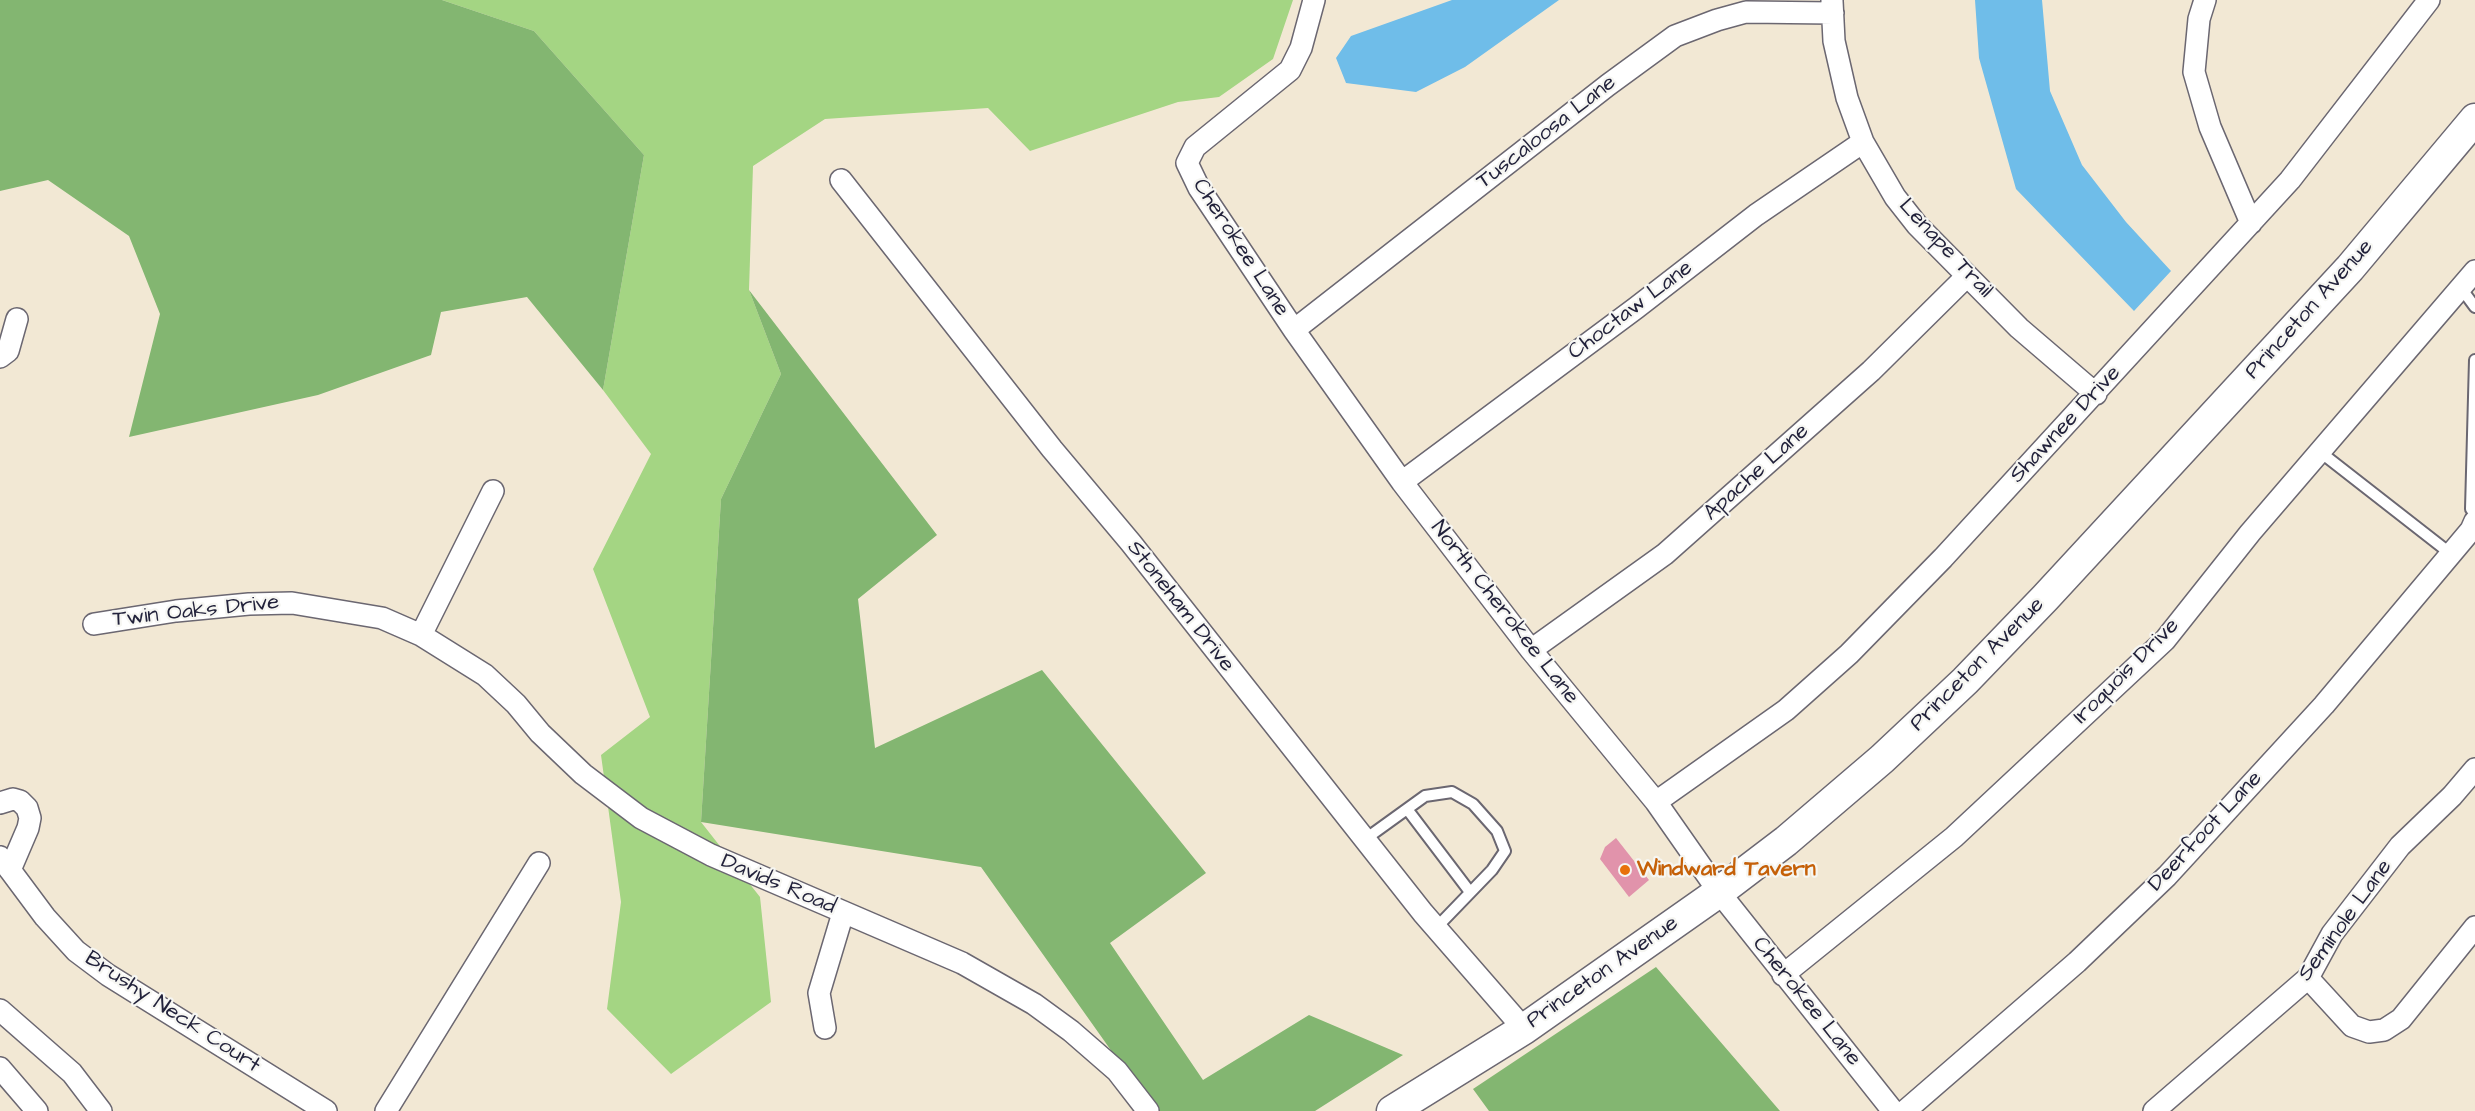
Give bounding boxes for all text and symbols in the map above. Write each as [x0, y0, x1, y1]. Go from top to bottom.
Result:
street label: Tuscaloosa Lane [1472, 70, 1622, 196]
street label: Cherokee Lane [1186, 174, 1294, 322]
street label: Lenape Trail [1892, 194, 1998, 304]
street label: Princeton Avenue [2240, 235, 2380, 385]
street label: Choctaw Lane [1564, 256, 1698, 366]
street label: Shawnee Drive [2005, 361, 2127, 489]
street label: Apache Lane [1699, 419, 1815, 527]
street label: North Cherokee Lane [1424, 516, 1584, 710]
street label: Stoneham Drive [1121, 536, 1239, 678]
street label: Twin Oaks Drive [112, 590, 280, 634]
street label: Princeton Avenue [1905, 592, 2051, 738]
street label: Iroquois Drive [2069, 614, 2185, 730]
street label: Deerfoot Lane [2143, 766, 2269, 898]
street label: Davids Road [717, 849, 839, 921]
street label: Seminole Lane [2293, 855, 2399, 987]
place label: Windward Tavern [1637, 857, 1816, 883]
marker: Windward Tavern [1618, 863, 1632, 877]
street label: Princeton Avenue [1522, 911, 1684, 1035]
street label: Cherokee Lane [1746, 932, 1866, 1072]
street label: Brushy Neck Court [79, 946, 265, 1080]

